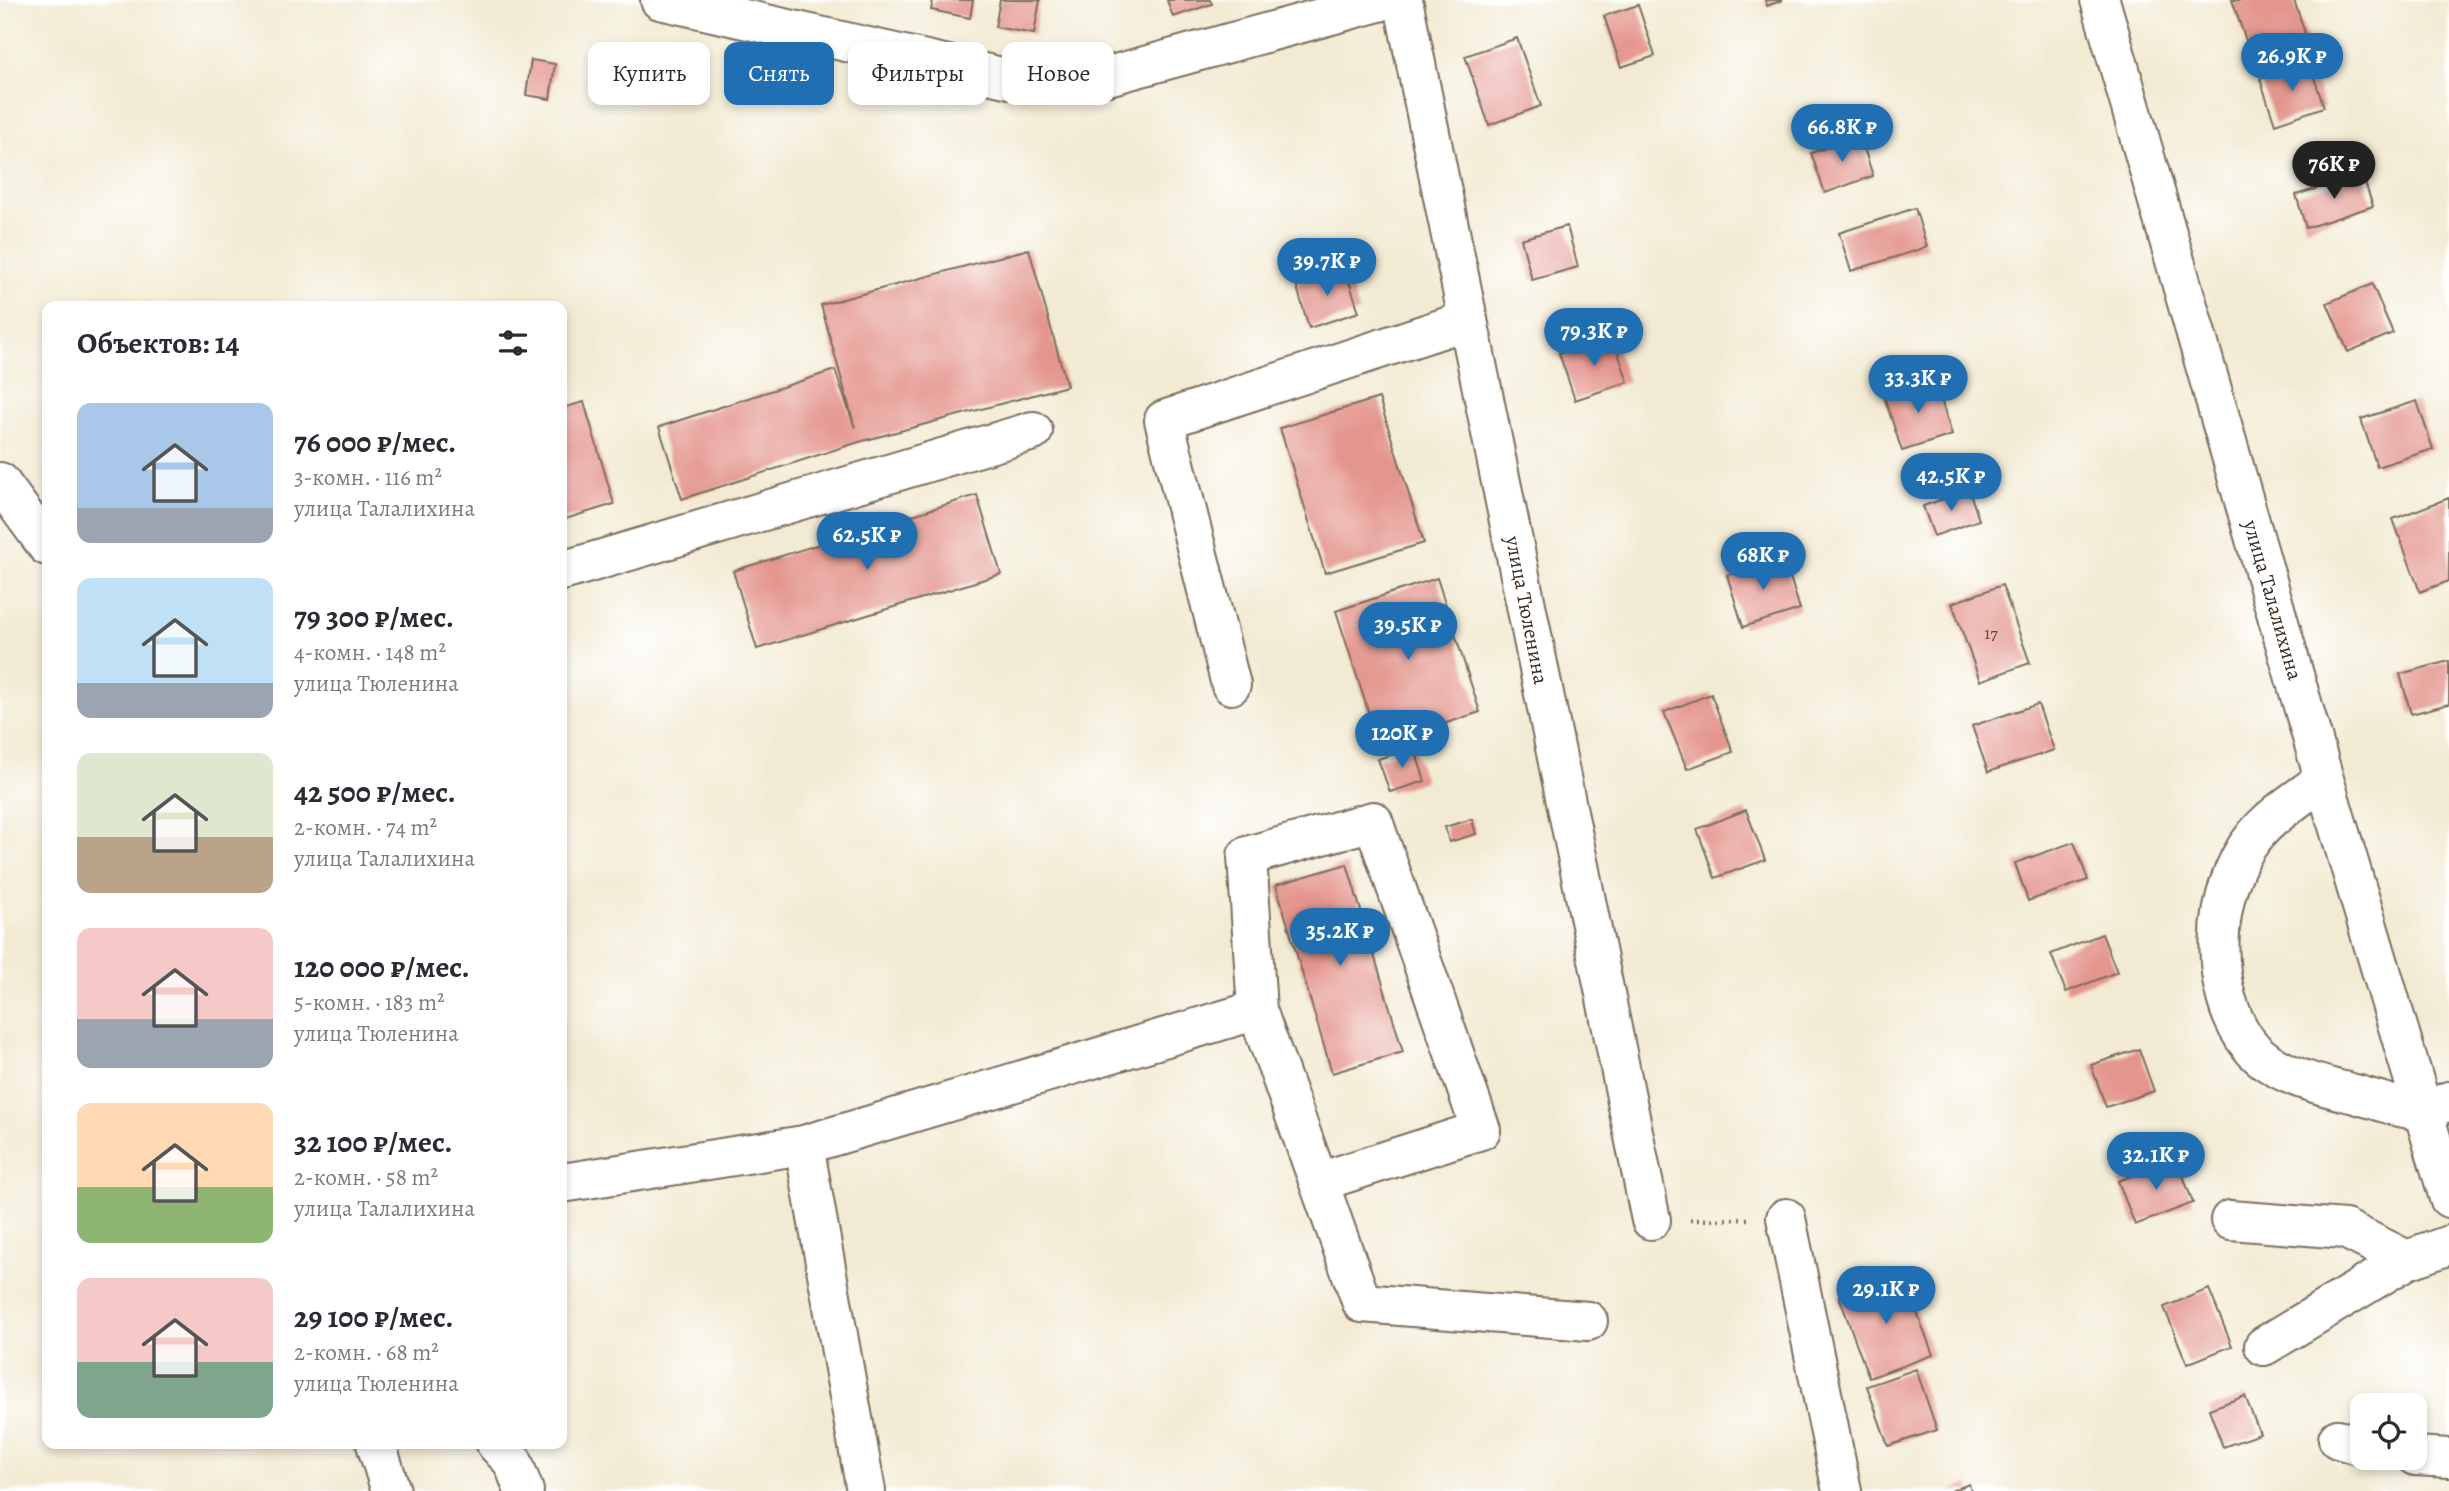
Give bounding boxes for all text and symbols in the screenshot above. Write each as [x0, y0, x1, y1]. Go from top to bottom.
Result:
pin: 26.9K ₽ [2227, 34, 2357, 93]
text: 26.9K ₽ [2257, 40, 2327, 71]
chip: Купить [588, 42, 710, 105]
chip: Снять [724, 42, 834, 105]
chip: Фильтры [848, 42, 988, 105]
chip: Новое [1002, 42, 1114, 105]
pin: 66.8K ₽ [1777, 104, 1907, 164]
text: 66.8K ₽ [1807, 111, 1877, 142]
pin: 76K ₽ [2285, 142, 2383, 201]
text: 76K ₽ [2308, 148, 2360, 179]
pin: 39.7K ₽ [1262, 238, 1392, 298]
text: 39.7K ₽ [1293, 245, 1361, 276]
pin: 79.3K ₽ [1529, 308, 1659, 368]
text: 79.3K ₽ [1560, 315, 1628, 346]
text: Объектов: 14 [77, 323, 239, 363]
icon: filters [494, 324, 532, 362]
pin: 33.3K ₽ [1853, 356, 1983, 415]
text: 33.3K ₽ [1885, 362, 1951, 393]
text: 76 000 ₽/мес. [294, 422, 456, 462]
icon: home [133, 431, 217, 515]
pin: 42.5K ₽ [1886, 454, 2016, 513]
text: 42.5K ₽ [1917, 460, 1985, 491]
text: 3-комн. · 116 m² [294, 462, 442, 493]
text: улица Талалихина [294, 493, 475, 524]
pin: 62.5K ₽ [802, 512, 932, 572]
street label: улица Талалихина [2236, 516, 2309, 684]
text: 62.5K ₽ [833, 519, 901, 550]
pin: 68K ₽ [1714, 532, 1812, 592]
street label: улица Тюленина [1499, 533, 1555, 687]
text: 68K ₽ [1737, 539, 1789, 570]
text: 79 300 ₽/мес. [294, 597, 454, 637]
pin: 39.5K ₽ [1343, 602, 1473, 662]
icon: home [133, 606, 217, 690]
text: 39.5K ₽ [1374, 609, 1442, 640]
house number: 17 [1984, 621, 1998, 645]
text: 4-комн. · 148 m² [294, 637, 446, 668]
text: улица Тюленина [294, 668, 459, 699]
pin: 120K ₽ [1345, 710, 1459, 770]
text: 120K ₽ [1371, 717, 1433, 748]
text: 42 500 ₽/мес. [294, 772, 456, 812]
icon: home [133, 781, 217, 865]
text: 2-комн. · 74 m² [294, 812, 437, 843]
text: улица Талалихина [294, 843, 475, 874]
pin: 35.2K ₽ [1275, 908, 1405, 968]
text: 35.2K ₽ [1306, 915, 1374, 946]
text: 120 000 ₽/мес. [294, 947, 470, 987]
icon: home [133, 956, 217, 1040]
text: 5-комн. · 183 m² [294, 987, 445, 1018]
text: улица Тюленина [294, 1018, 459, 1049]
text: 32 100 ₽/мес. [294, 1122, 453, 1162]
icon: home [133, 1131, 217, 1215]
pin: 32.1K ₽ [2091, 1132, 2221, 1192]
text: 32.1K ₽ [2123, 1139, 2189, 1170]
text: 2-комн. · 58 m² [294, 1162, 438, 1193]
text: улица Талалихина [294, 1193, 475, 1224]
pin: 29.1K ₽ [1821, 1266, 1951, 1326]
text: 29.1K ₽ [1852, 1273, 1920, 1304]
text: 29 100 ₽/мес. [294, 1297, 454, 1337]
icon: home [133, 1306, 217, 1390]
text: 2-комн. · 68 m² [294, 1337, 439, 1368]
text: улица Тюленина [294, 1368, 459, 1399]
map controls [2350, 1393, 2427, 1470]
button: locate [2350, 1393, 2427, 1470]

